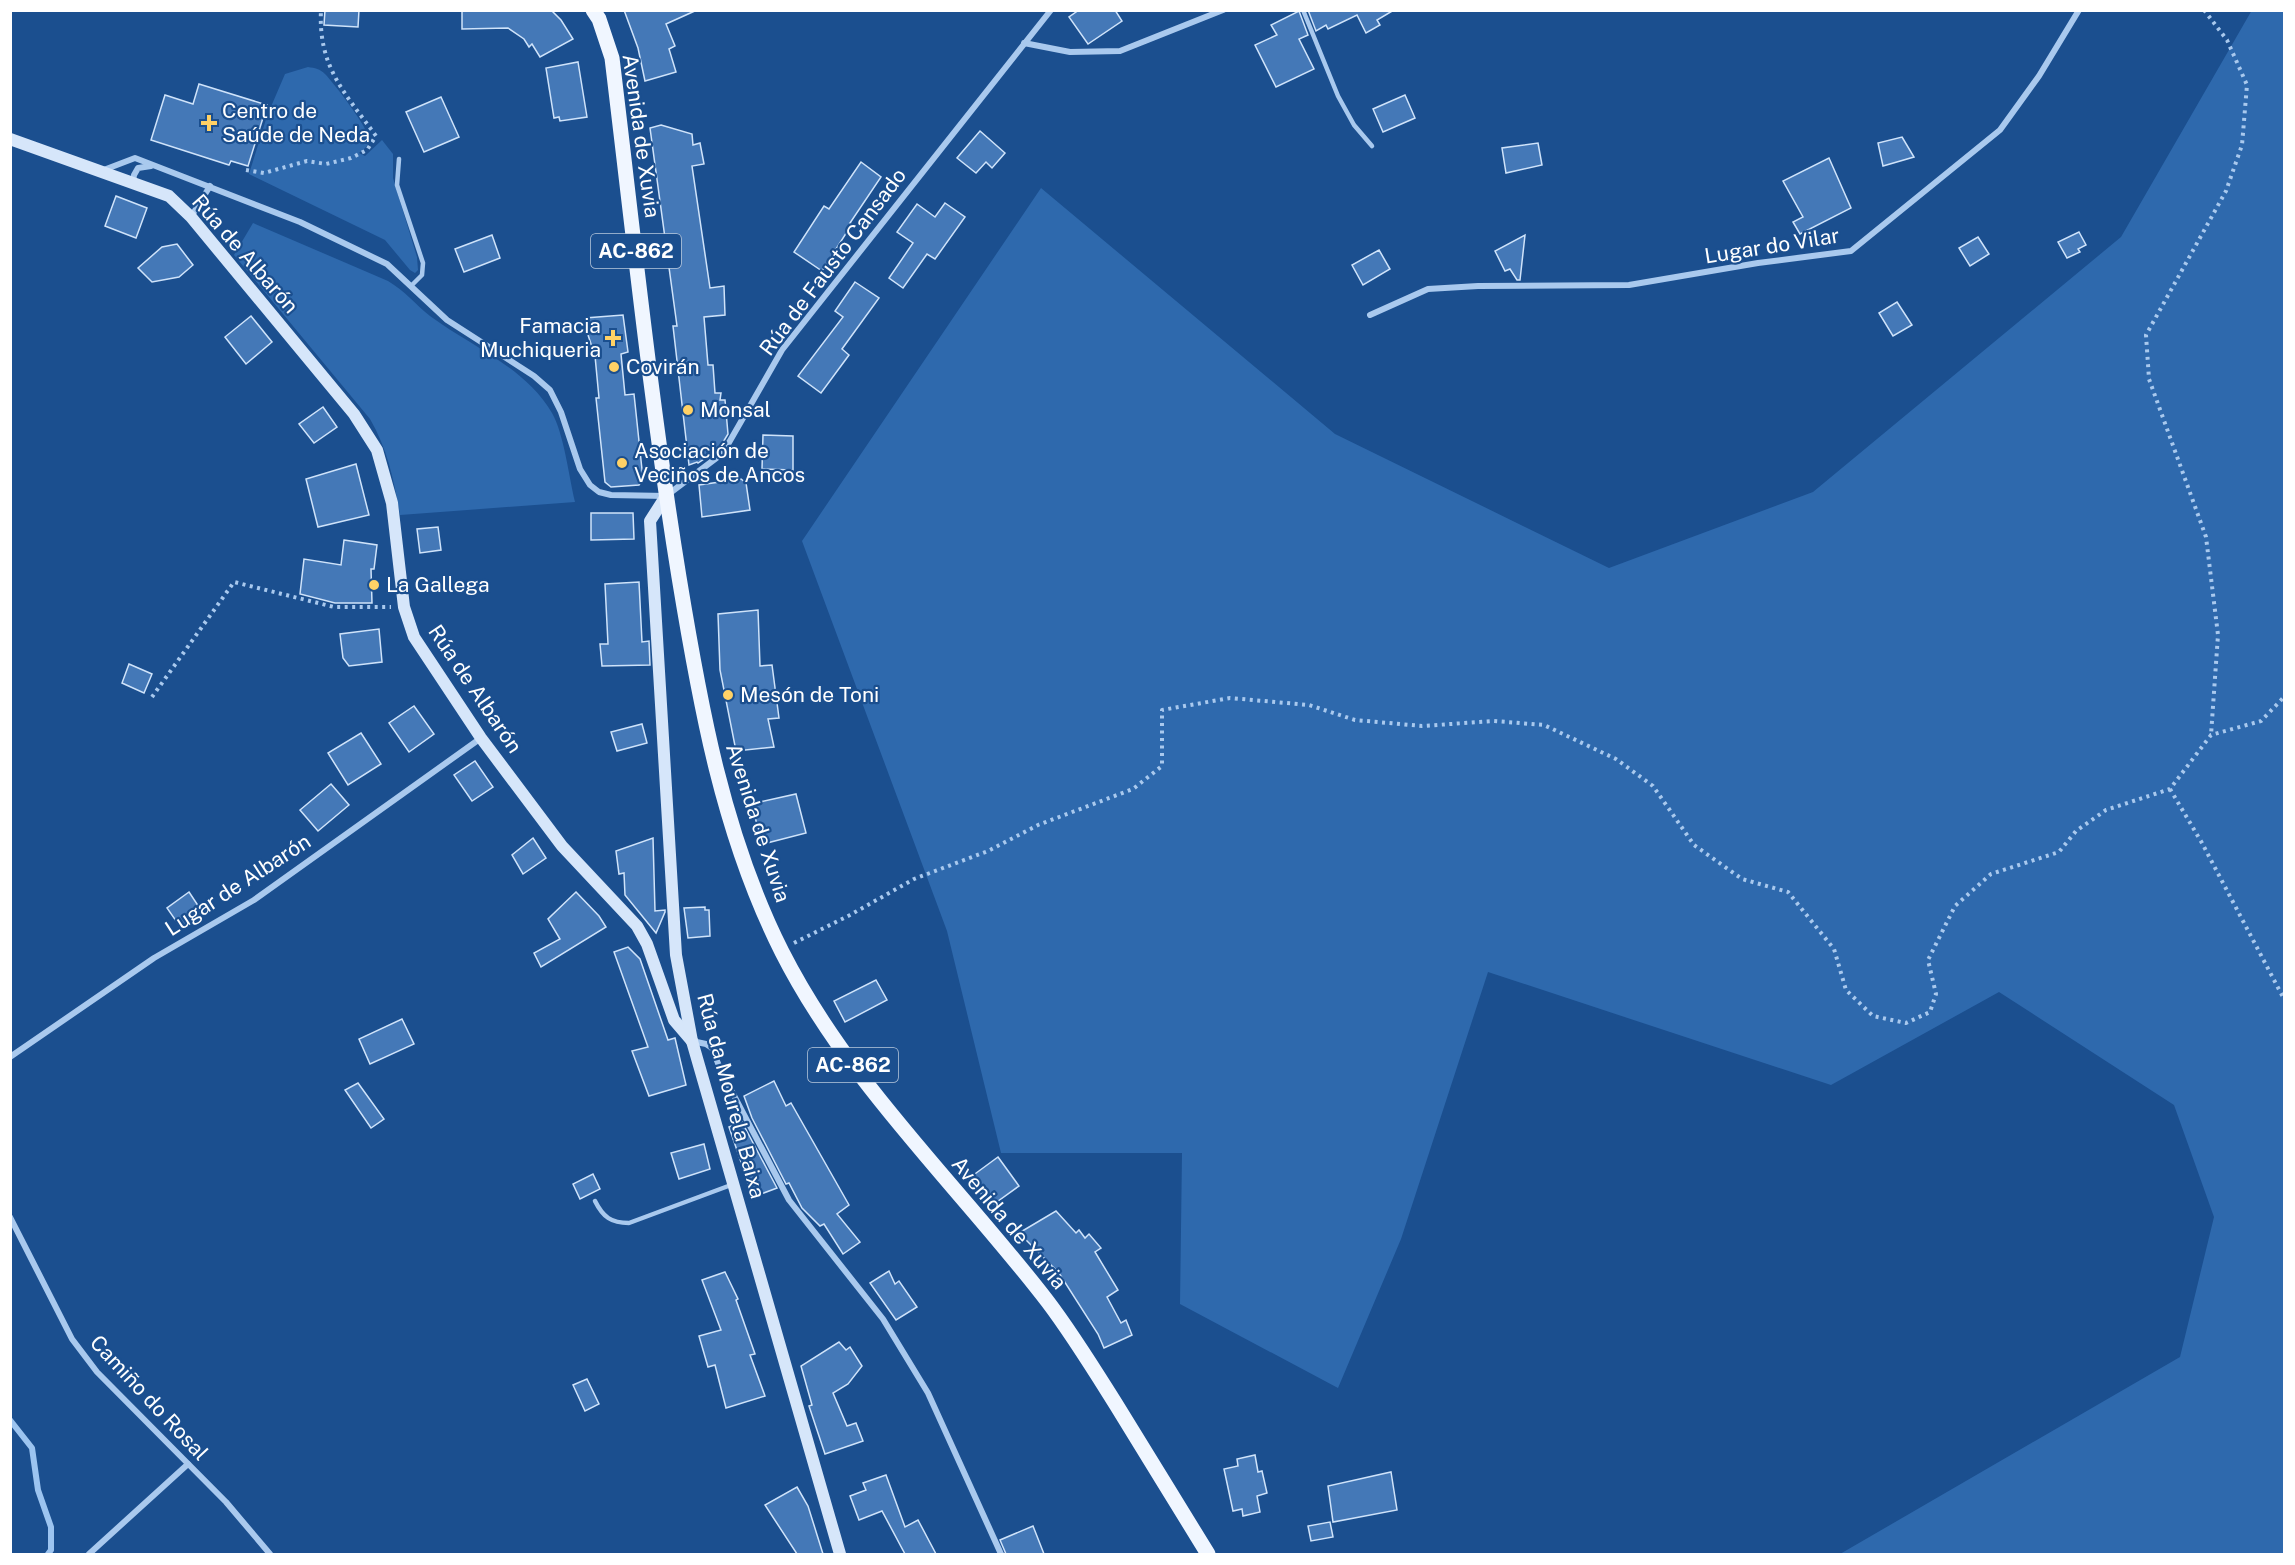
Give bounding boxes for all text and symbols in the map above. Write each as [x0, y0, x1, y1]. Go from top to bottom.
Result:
street label: Avenida de Xuvia [618, 52, 665, 219]
place label: Centro de Saúde de Neda [222, 98, 370, 147]
marker: Centro de Saúde de Neda [200, 114, 218, 132]
street label: Rúa de Fausto Cansado [754, 163, 911, 360]
street label: Rúa de Albarón [187, 189, 304, 318]
street label: Lugar do Vilar [1703, 223, 1841, 269]
road number: AC-862 [591, 234, 681, 268]
place label: Famacia Muchiqueria [480, 313, 601, 362]
marker: Famacia Muchiqueria [606, 331, 620, 345]
place label: Covirán [626, 354, 700, 379]
marker: Covirán [607, 360, 621, 374]
place label: Monsal [700, 397, 771, 422]
marker: Monsal [681, 403, 695, 417]
place label: Asociación de Veciños de Ancos [634, 438, 805, 487]
marker: Asociación de Veciños de Ancos [615, 456, 629, 470]
place label: La Gallega [386, 572, 490, 597]
marker: La Gallega [367, 578, 381, 592]
street label: Rúa de Albarón [423, 620, 528, 758]
place label: Mesón de Toni [740, 682, 879, 707]
marker: Mesón de Toni [721, 688, 735, 702]
street label: Avenida de Xuvia [721, 740, 796, 905]
street label: Lugar de Albarón [160, 828, 315, 941]
street label: Rúa da Mourela Baixa [692, 991, 771, 1201]
road number: AC-862 [808, 1048, 898, 1082]
street label: Avenida de Xuvia [947, 1151, 1072, 1294]
street label: Camiño do Rosal [85, 1330, 214, 1465]

